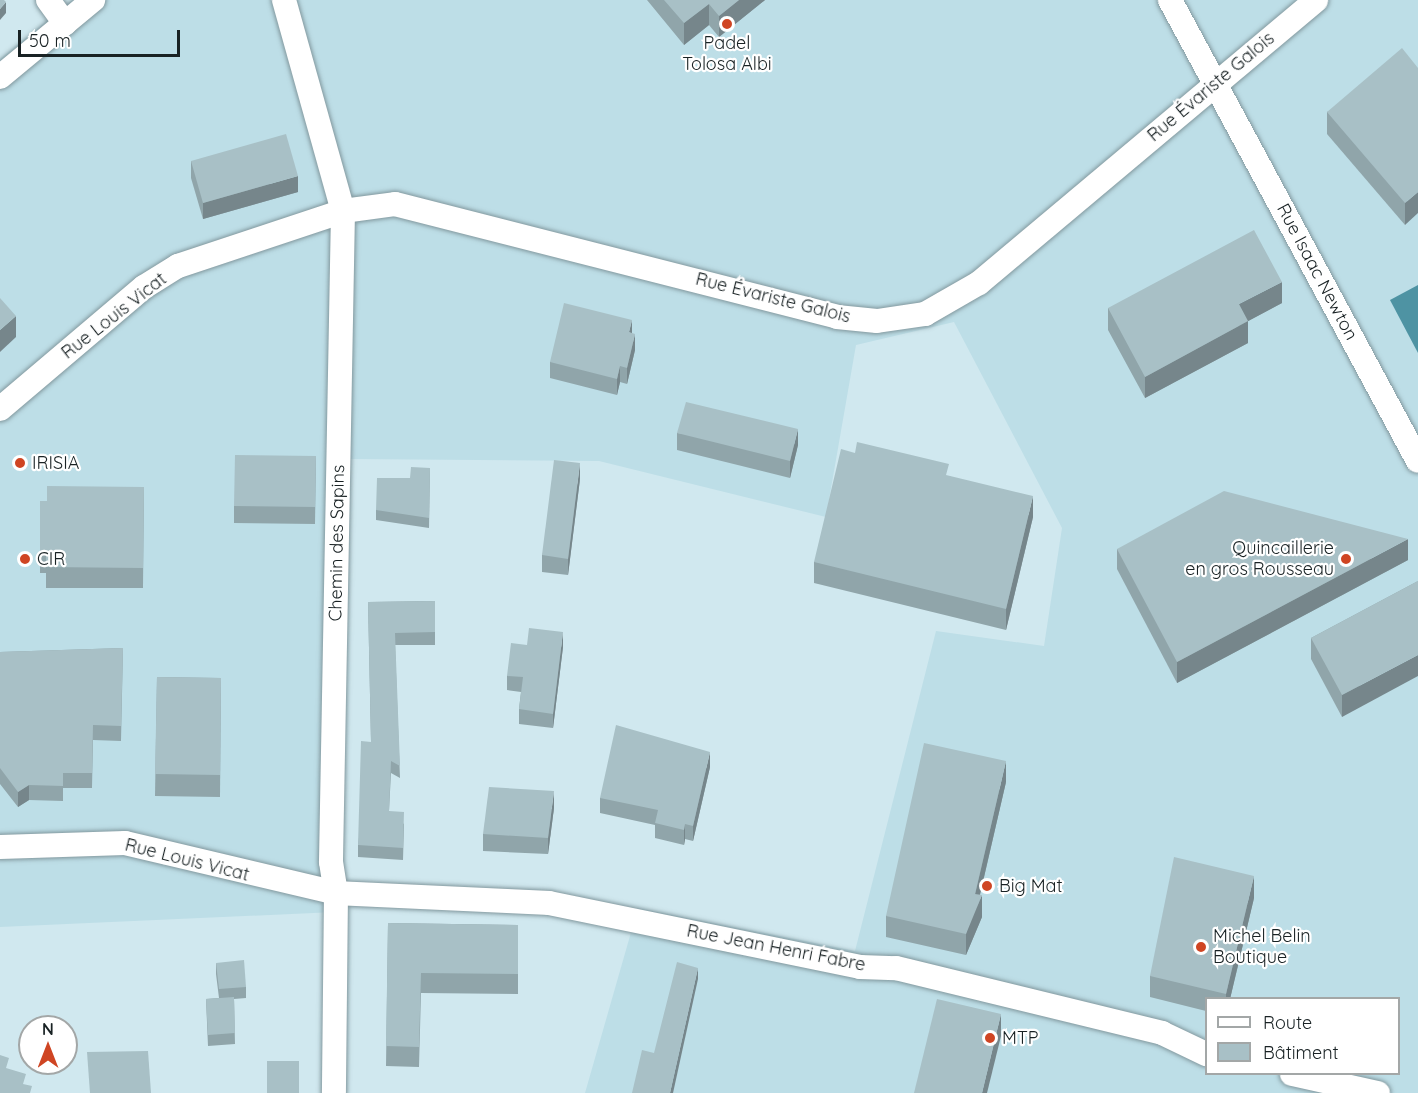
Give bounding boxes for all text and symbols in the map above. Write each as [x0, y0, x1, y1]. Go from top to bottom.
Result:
marker: Padel Tolosa Albi [720, 17, 734, 31]
scale bar [21, 18, 183, 56]
street label: Rue Évariste Galois [1143, 28, 1279, 146]
text: 50 m [29, 29, 71, 52]
place label: Padel Tolosa Albi [682, 33, 772, 76]
street label: Rue Isaac Newton [1272, 200, 1362, 344]
street label: Rue Louis Vicat [57, 268, 171, 364]
street label: Rue Évariste Galois [693, 268, 853, 328]
place label: IRISIA [32, 452, 79, 474]
marker: IRISIA [13, 456, 27, 470]
street label: Chemin des Sapins [325, 464, 349, 622]
place label: Quincaillerie en gros Rousseau [1185, 538, 1334, 580]
place label: CIR [37, 548, 65, 570]
marker: CIR [18, 552, 32, 566]
marker: Quincaillerie en gros Rousseau [1339, 552, 1353, 566]
street label: Rue Louis Vicat [123, 834, 251, 886]
place label: Big Mat [999, 875, 1063, 897]
marker: Big Mat [980, 879, 994, 893]
street label: Rue Jean Henri Fabre [685, 920, 867, 976]
place label: Michel Belin Boutique [1213, 926, 1311, 968]
marker: Michel Belin Boutique [1194, 940, 1208, 954]
legend [1205, 997, 1400, 1075]
text: Route [1263, 1011, 1312, 1034]
north arrow [18, 1015, 78, 1075]
text: N [42, 1019, 54, 1039]
place label: MTP [1002, 1027, 1038, 1049]
marker: MTP [983, 1031, 997, 1045]
text: Bâtiment [1263, 1041, 1339, 1064]

